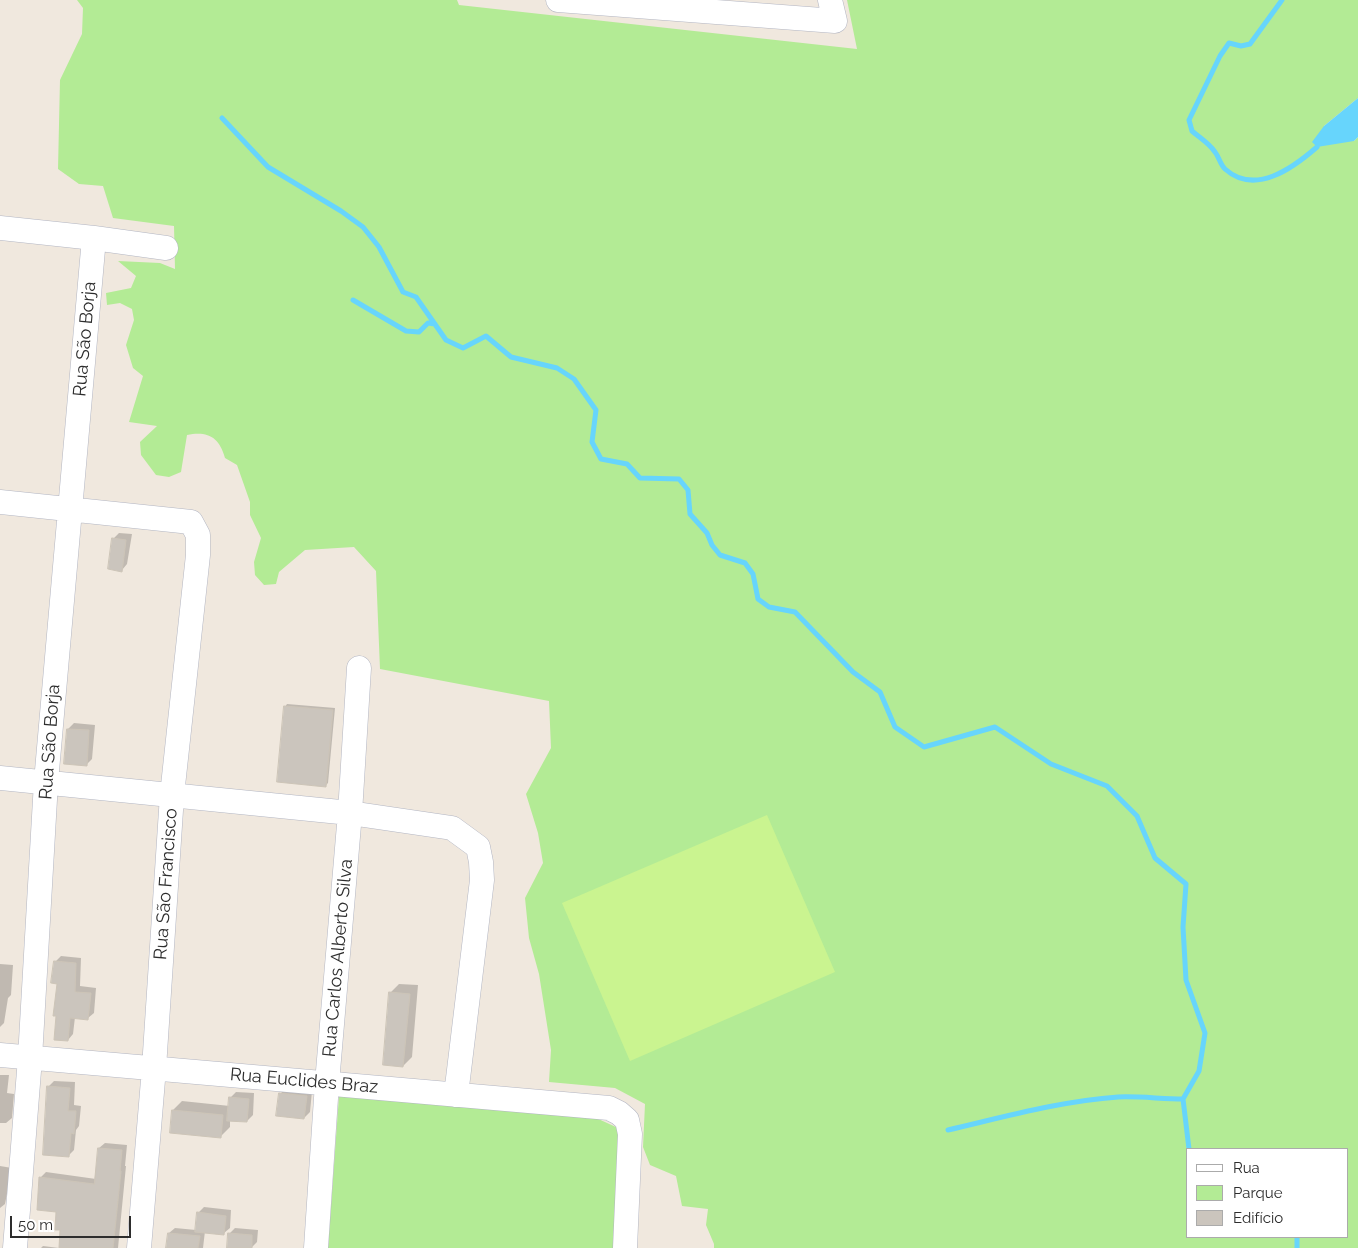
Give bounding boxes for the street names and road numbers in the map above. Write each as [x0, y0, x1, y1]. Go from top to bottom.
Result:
street label: Rua São Borja [69, 280, 101, 398]
street label: Rua São Borja [35, 684, 65, 800]
street label: Rua São Francisco [150, 807, 182, 961]
street label: Rua Carlos Alberto Silva [319, 858, 357, 1058]
street label: Rua Euclides Braz [229, 1064, 379, 1098]

